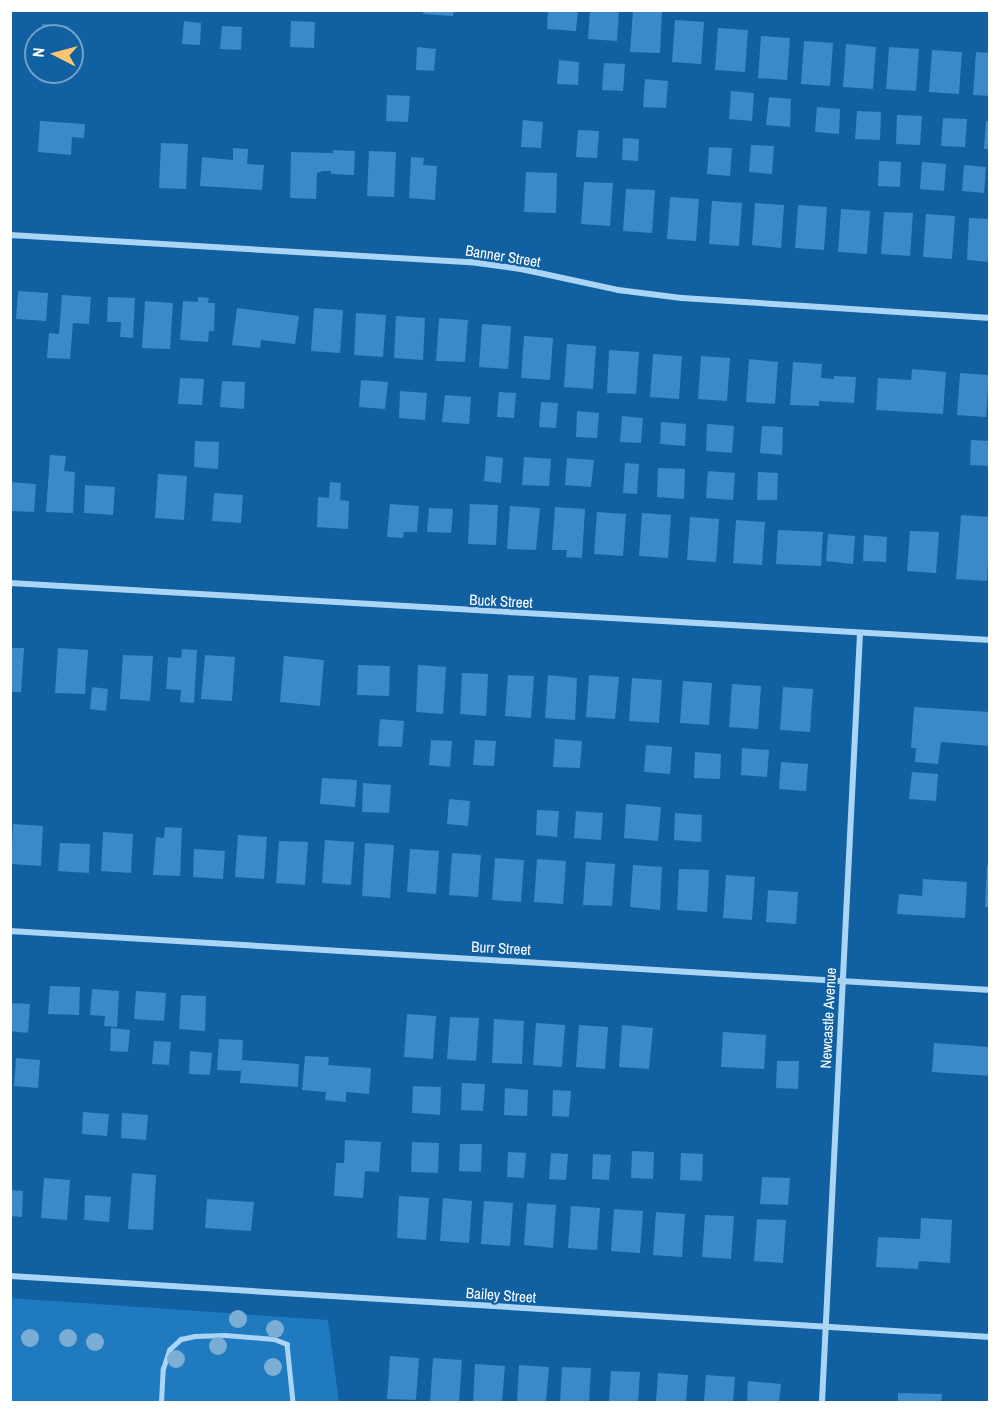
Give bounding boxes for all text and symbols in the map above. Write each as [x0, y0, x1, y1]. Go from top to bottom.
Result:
north arrow [24, 24, 84, 84]
text: N [27, 46, 50, 58]
street label: Banner Street [464, 241, 542, 271]
street label: Buck Street [469, 590, 533, 612]
street label: Burr Street [471, 937, 531, 959]
street label: Newcastle Avenue [816, 967, 840, 1069]
street label: Bailey Street [465, 1284, 537, 1306]

